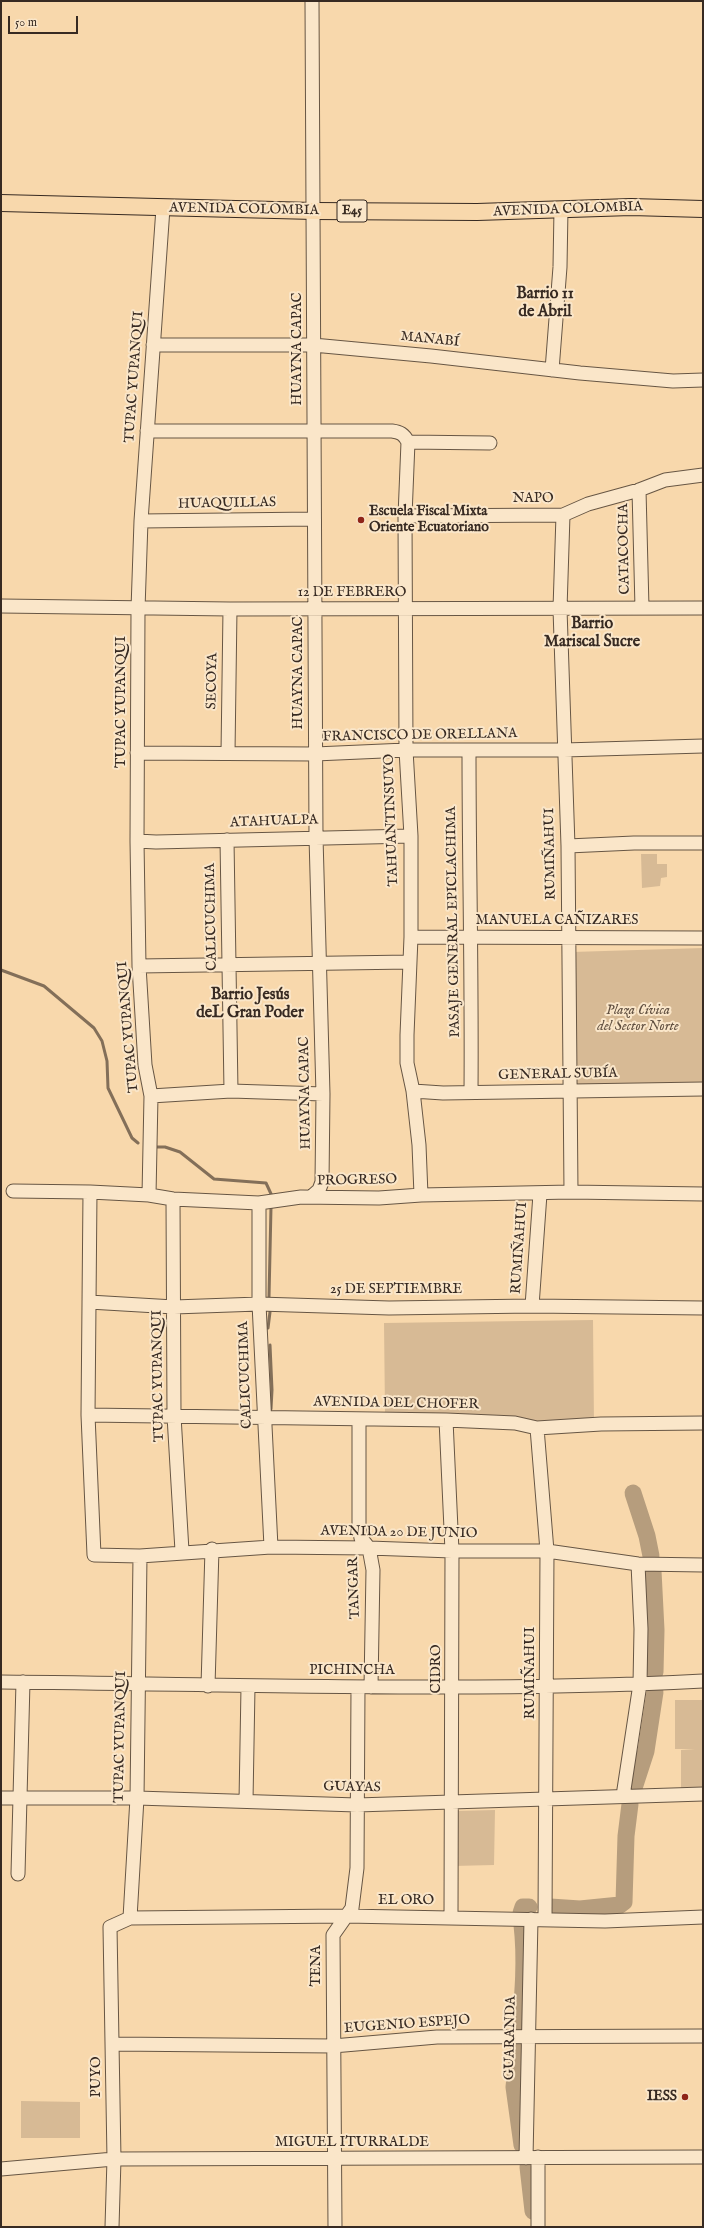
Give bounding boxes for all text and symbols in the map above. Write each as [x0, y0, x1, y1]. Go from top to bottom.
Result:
scale bar [10, 8, 80, 34]
text: 50 m [15, 15, 37, 30]
street label: AVENIDA COLOMBIA [493, 199, 643, 221]
street label: AVENIDA COLOMBIA [169, 200, 319, 220]
road number: E45 [337, 200, 367, 222]
district label: Barrio 11 de Abril [516, 285, 574, 323]
street label: HUAYNA CAPAC [290, 292, 306, 406]
street label: TUPAC YUPANQUI [122, 311, 148, 443]
street label: MANABÍ [400, 329, 460, 351]
street label: NAPO [513, 491, 553, 507]
street label: HUAQUILLAS [178, 495, 276, 513]
street label: CATACOCHA [616, 503, 634, 595]
place label: Escuela Fiscal Mixta Oriente Ecuatoriano [369, 504, 489, 536]
marker: Escuela Fiscal Mixta Oriente Ecuatoriano [356, 515, 366, 525]
street label: 12 DE FEBRERO [298, 585, 406, 601]
district label: Barrio Mariscal Sucre [544, 615, 640, 653]
street label: HUAYNA CAPAC [291, 616, 307, 730]
street label: TUPAC YUPANQUI [114, 636, 130, 768]
street label: SECOYA [204, 652, 222, 710]
street label: FRANCISCO DE ORELLANA [322, 726, 518, 746]
street label: TAHUANTINSUYO [381, 753, 403, 887]
street label: PASAJE GENERAL EPICLACHIMA [444, 806, 464, 1038]
street label: RUMIÑAHUI [542, 808, 560, 900]
street label: ATAHUALPA [230, 812, 318, 832]
street label: CALICUCHIMA [203, 863, 221, 971]
street label: MANUELA CAÑIZARES [475, 913, 639, 929]
street label: TUPAC YUPANQUI [115, 960, 143, 1094]
district label: Barrio Jesús deL Gran Poder [196, 986, 304, 1024]
park label: Plaza Cívica del Sector Norte [597, 1003, 679, 1036]
street label: HUAYNA CAPAC [297, 1036, 315, 1150]
street label: GENERAL SUBÍA [498, 1066, 618, 1084]
street label: PROGRESO [317, 1172, 397, 1190]
street label: RUMIÑAHUI [508, 1201, 532, 1295]
street label: 25 DE SEPTIEMBRE [330, 1282, 462, 1298]
street label: TUPAC YUPANQUI [149, 1310, 169, 1442]
street label: CALICUCHIMA [236, 1321, 256, 1429]
street label: AVENIDA DEL CHOFER [313, 1394, 479, 1414]
street label: AVENIDA 20 DE JUNIO [320, 1523, 478, 1543]
street label: TANGAR [346, 1557, 364, 1619]
street label: RUMIÑAHUI [523, 1627, 539, 1719]
street label: CIDRO [429, 1644, 445, 1694]
street label: PICHINCHA [309, 1663, 395, 1679]
street label: TUPAC YUPANQUI [111, 1671, 131, 1803]
street label: GUAYAS [323, 1779, 381, 1797]
street label: EL ORO [378, 1893, 434, 1909]
street label: TENA [309, 1945, 325, 1987]
street label: GUARANDA [502, 1996, 520, 2080]
street label: EUGENIO ESPEJO [343, 2012, 471, 2038]
street label: PUYO [89, 2056, 105, 2098]
place label: IESS [647, 2089, 677, 2105]
marker: IESS [680, 2092, 690, 2102]
street label: MIGUEL ITURRALDE [275, 2135, 429, 2151]

